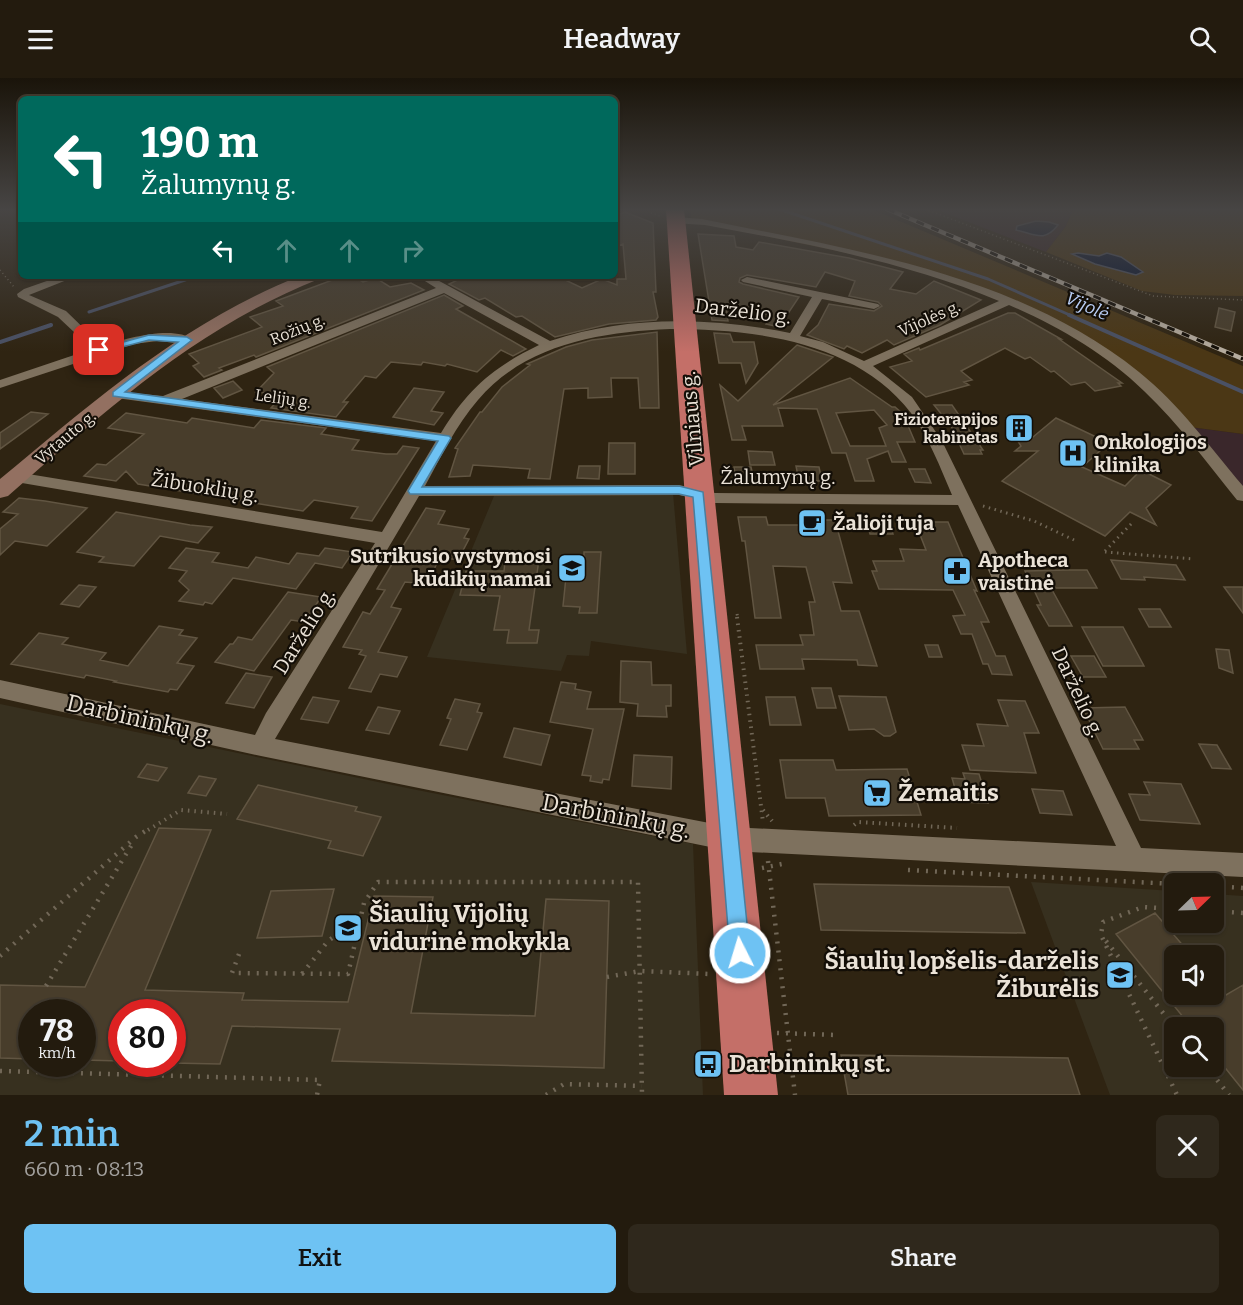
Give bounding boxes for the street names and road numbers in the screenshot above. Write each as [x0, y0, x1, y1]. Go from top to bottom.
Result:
street label: Darželio g. [693, 293, 793, 329]
street label: Vijolės g. [896, 297, 963, 340]
street label: Rožių g. [267, 310, 327, 349]
street label: Vilniaus g. [676, 370, 708, 468]
street label: Lelijų g. [254, 385, 312, 412]
street label: Vytauto g. [31, 407, 100, 468]
street label: Žalumynų g. [721, 465, 835, 489]
street label: Žibuoklių g. [150, 467, 260, 507]
street label: Darželio g. [268, 584, 340, 678]
street label: Darželio g. [1047, 643, 1109, 741]
street label: Darbininkų g. [64, 688, 216, 750]
street label: Darbininkų g. [540, 788, 692, 844]

